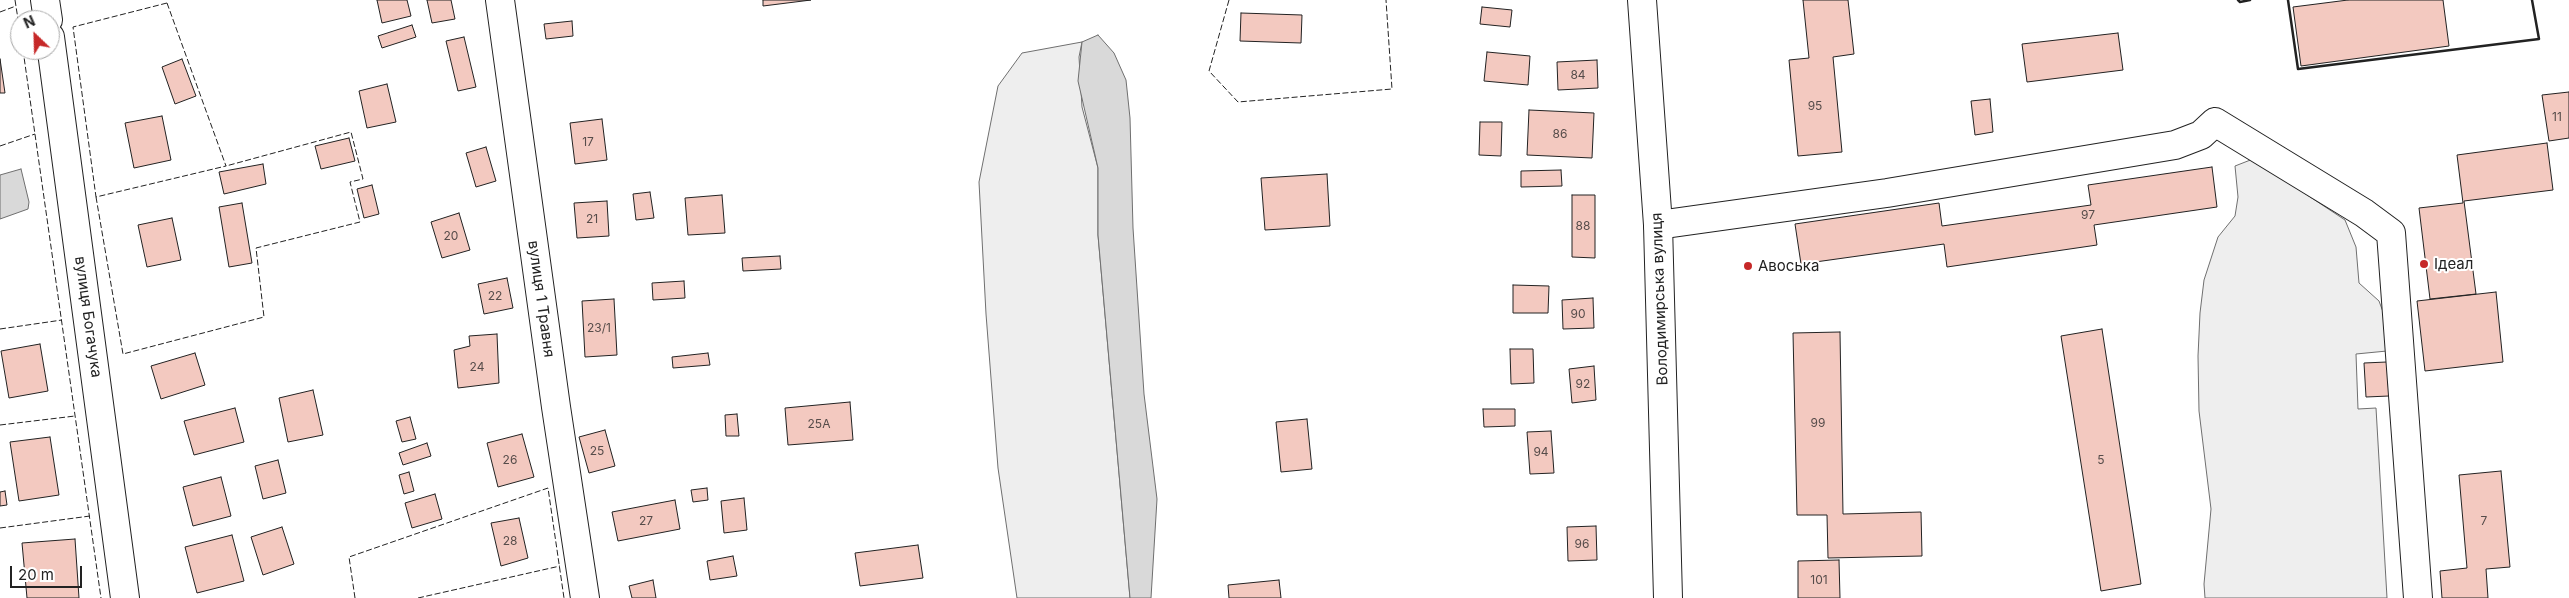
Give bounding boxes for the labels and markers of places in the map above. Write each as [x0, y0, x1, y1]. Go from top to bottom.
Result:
place label: Ідеал [2434, 255, 2473, 273]
place label: Авоська [1758, 257, 1819, 275]
marker: Ідеал [2418, 258, 2430, 270]
marker: Авоська [1742, 260, 1754, 272]

